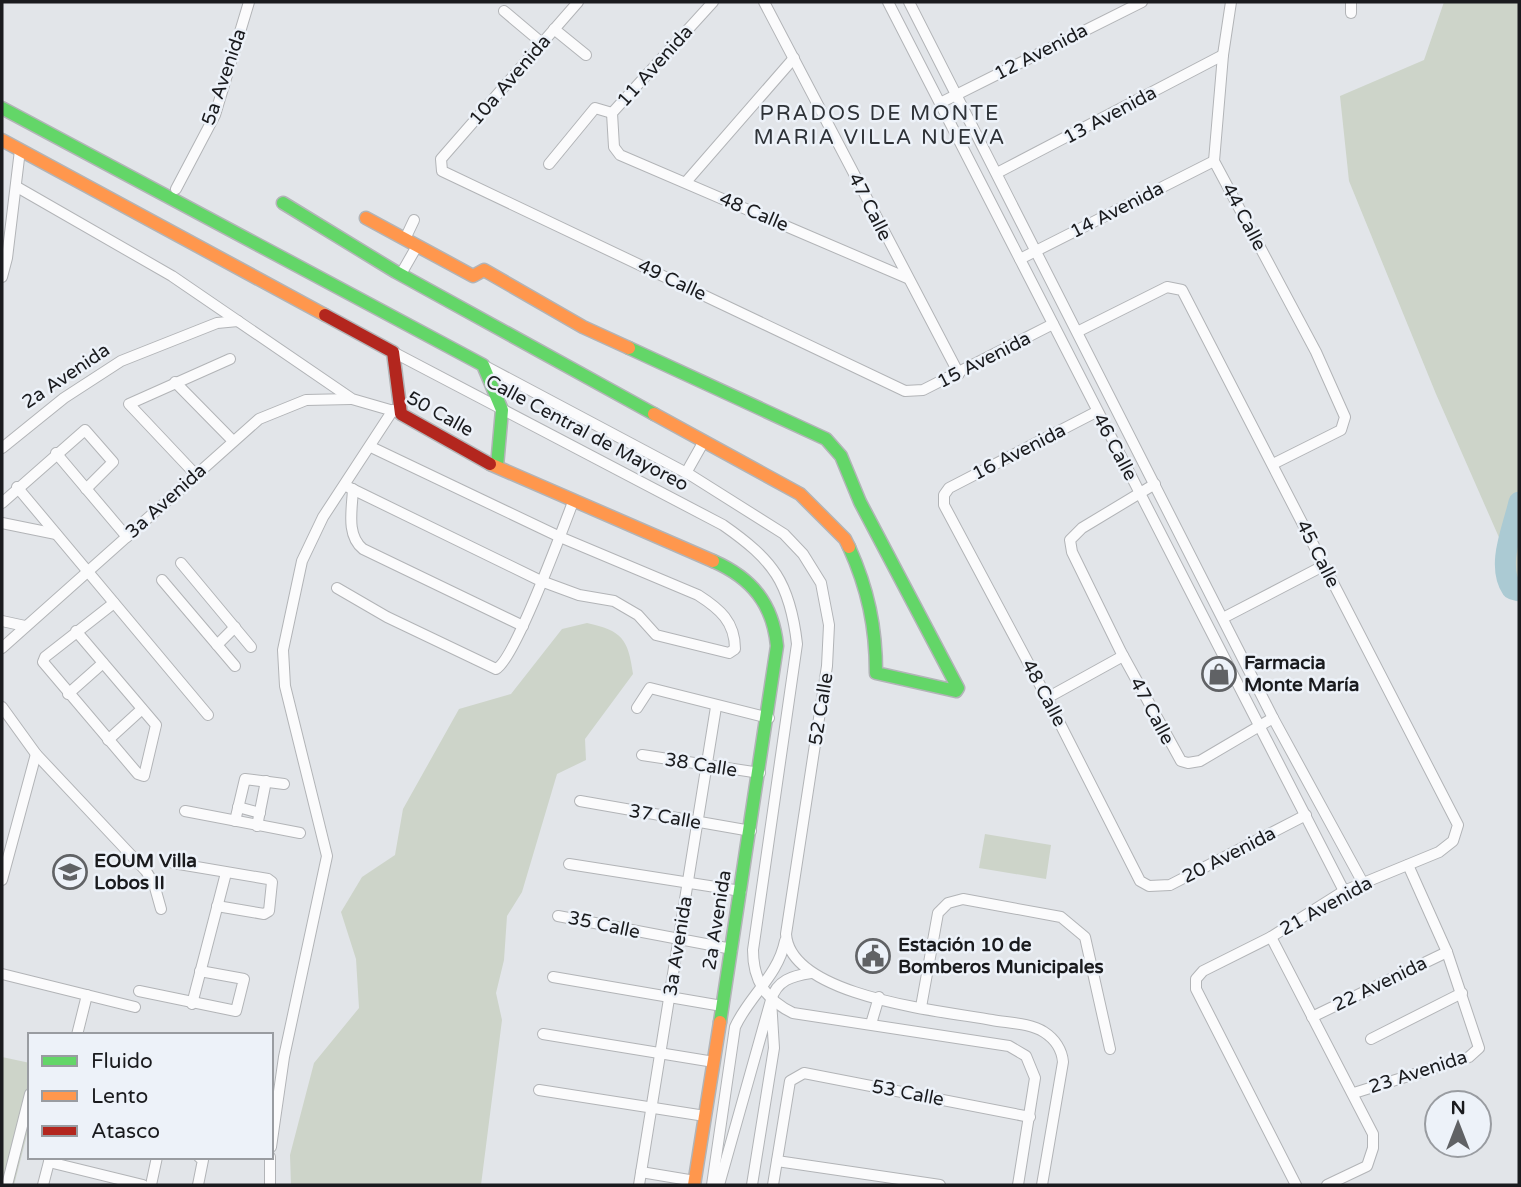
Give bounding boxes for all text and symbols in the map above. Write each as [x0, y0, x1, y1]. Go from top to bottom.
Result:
street label: 12 Avenida [991, 19, 1091, 85]
street label: 11 Avenida [613, 21, 697, 111]
street label: 5a Avenida [197, 26, 251, 128]
street label: 10a Avenida [465, 30, 555, 130]
street label: 13 Avenida [1060, 81, 1160, 149]
district label: PRADOS DE MONTE MARIA VILLA NUEVA [754, 101, 1006, 150]
street label: 47 Calle [844, 170, 896, 244]
street label: 14 Avenida [1067, 177, 1167, 243]
street label: 44 Calle [1217, 180, 1271, 254]
street label: 48 Calle [716, 188, 792, 236]
street label: 49 Calle [634, 255, 710, 305]
street label: 15 Avenida [934, 327, 1034, 393]
street label: 2a Avenida [18, 339, 114, 413]
street label: Calle Central de Mayoreo [482, 370, 692, 496]
street label: 50 Calle [403, 387, 477, 441]
street label: 46 Calle [1088, 410, 1142, 484]
street label: 16 Avenida [969, 419, 1069, 485]
street label: 3a Avenida [121, 459, 211, 543]
street label: 45 Calle [1292, 517, 1344, 591]
place label: Farmacia Monte María [1244, 652, 1360, 696]
shop icon: Farmacia Monte María [1200, 655, 1238, 693]
street label: 48 Calle [1017, 656, 1071, 730]
street label: 52 Calle [804, 671, 838, 747]
street label: 47 Calle [1125, 674, 1179, 748]
street label: 38 Calle [663, 748, 739, 782]
street label: 37 Calle [627, 800, 703, 834]
street label: 20 Avenida [1179, 822, 1279, 888]
place label: EOUM Villa Lobos II [94, 850, 197, 894]
school or university icon: EOUM Villa Lobos II [51, 853, 89, 891]
street label: 2a Avenida [698, 869, 736, 971]
street label: 21 Avenida [1276, 872, 1376, 940]
street label: 3a Avenida [659, 895, 697, 997]
street label: 35 Calle [566, 907, 642, 943]
place label: Estación 10 de Bomberos Municipales [898, 934, 1104, 979]
public building icon: Estación 10 de Bomberos Municipales [854, 937, 892, 975]
street label: 22 Avenida [1329, 952, 1431, 1016]
legend [28, 1033, 273, 1159]
street label: 23 Avenida [1366, 1046, 1470, 1098]
text: Fluido [91, 1049, 153, 1074]
street label: 53 Calle [870, 1075, 946, 1111]
text: Lento [91, 1084, 148, 1109]
north arrow [1423, 1089, 1493, 1159]
text: N [1450, 1097, 1466, 1119]
text: Atasco [91, 1119, 160, 1144]

